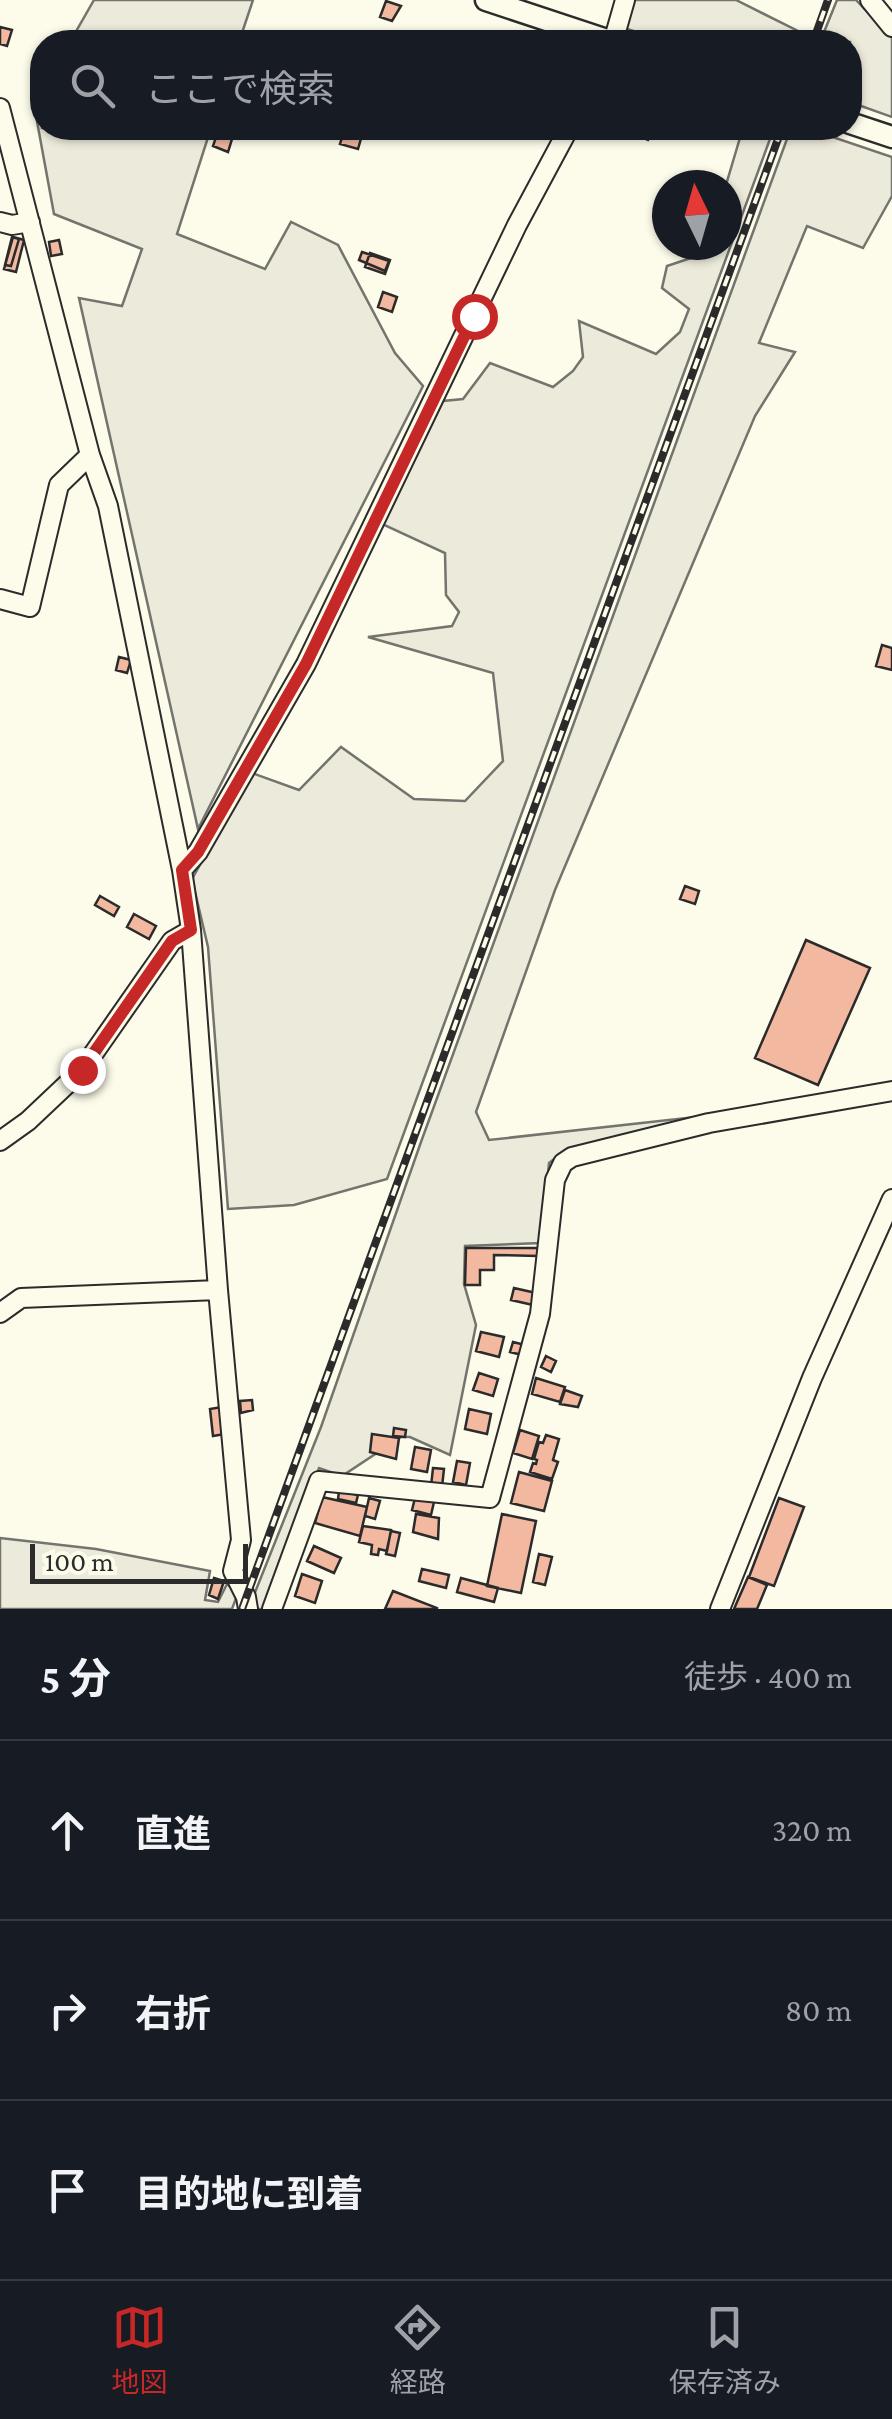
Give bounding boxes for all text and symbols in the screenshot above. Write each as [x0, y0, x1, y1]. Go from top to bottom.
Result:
search box [30, 30, 862, 140]
icon: search [65, 58, 120, 113]
text: ここで検索 [145, 68, 335, 110]
north arrow [652, 170, 742, 260]
route start [452, 294, 498, 340]
route end [60, 1048, 106, 1094]
scale bar [30, 1539, 248, 1584]
text: 100 m [45, 1546, 114, 1577]
text: 5 分 [40, 1655, 111, 1702]
text: 徒歩 · 400 m [684, 1659, 852, 1695]
icon: ahead [40, 1803, 95, 1858]
text: 320 m [772, 1812, 852, 1848]
text: 直進 [135, 1813, 211, 1855]
icon: right [40, 1983, 95, 2038]
text: 80 m [785, 1992, 852, 2028]
text: 右折 [135, 1993, 211, 2035]
icon: arrive [40, 2163, 95, 2218]
text: 目的地に到着 [135, 2173, 363, 2215]
tab: 地図 [111, 2300, 167, 2400]
tab: 経路 [390, 2300, 446, 2400]
tab: 保存済み [669, 2300, 781, 2400]

